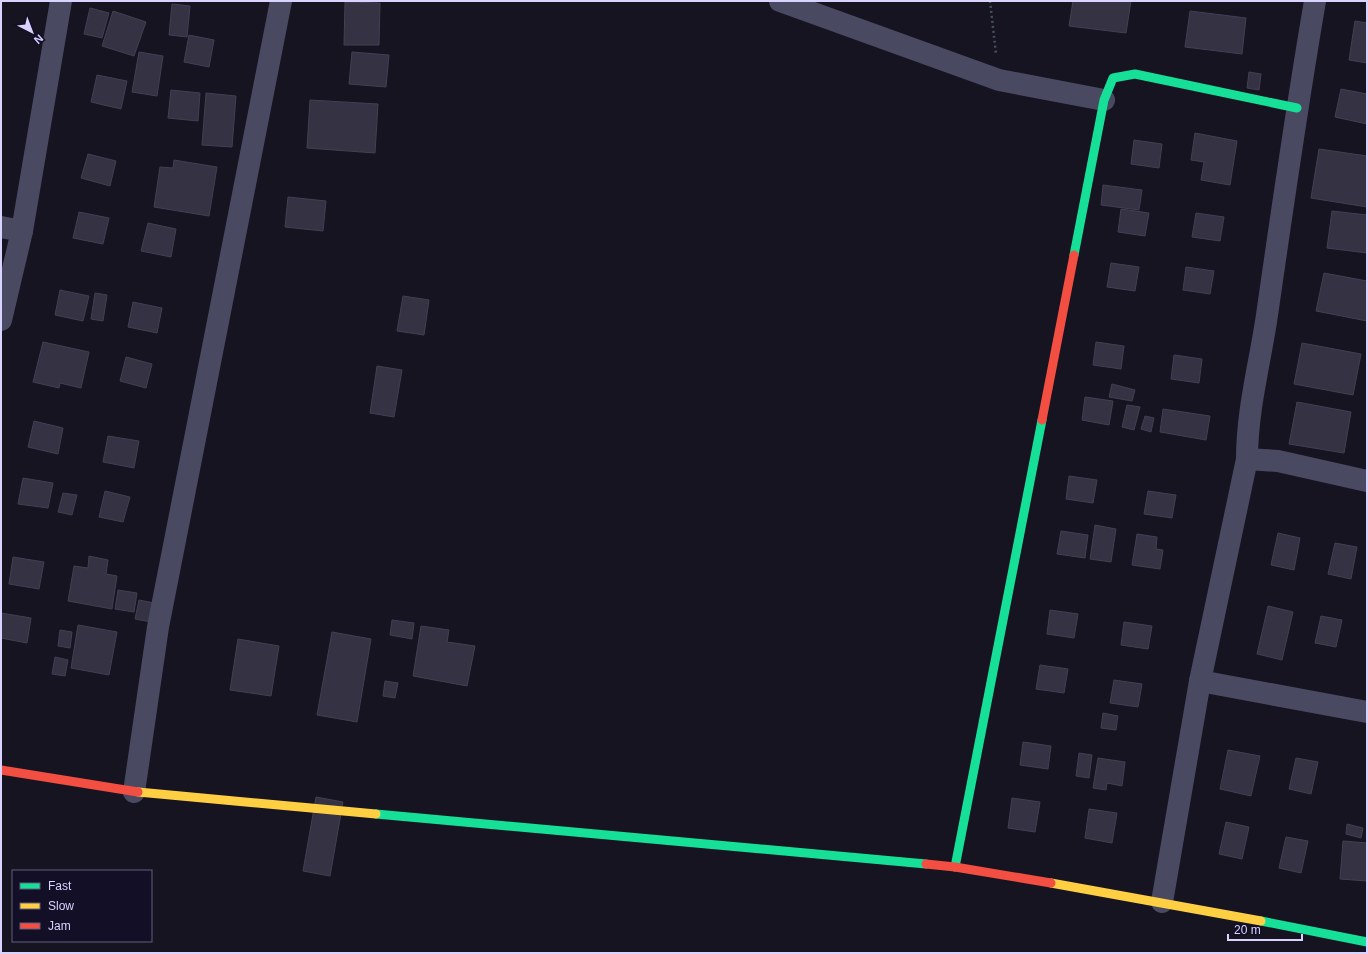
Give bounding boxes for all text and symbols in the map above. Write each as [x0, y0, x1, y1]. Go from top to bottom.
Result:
north arrow [12, 12, 52, 52]
text: N [32, 32, 46, 47]
legend [12, 870, 152, 942]
text: Fast [48, 879, 72, 893]
text: Slow [48, 899, 74, 913]
scale bar [1228, 916, 1302, 942]
text: Jam [48, 919, 71, 933]
text: 20 m [1234, 923, 1261, 937]

